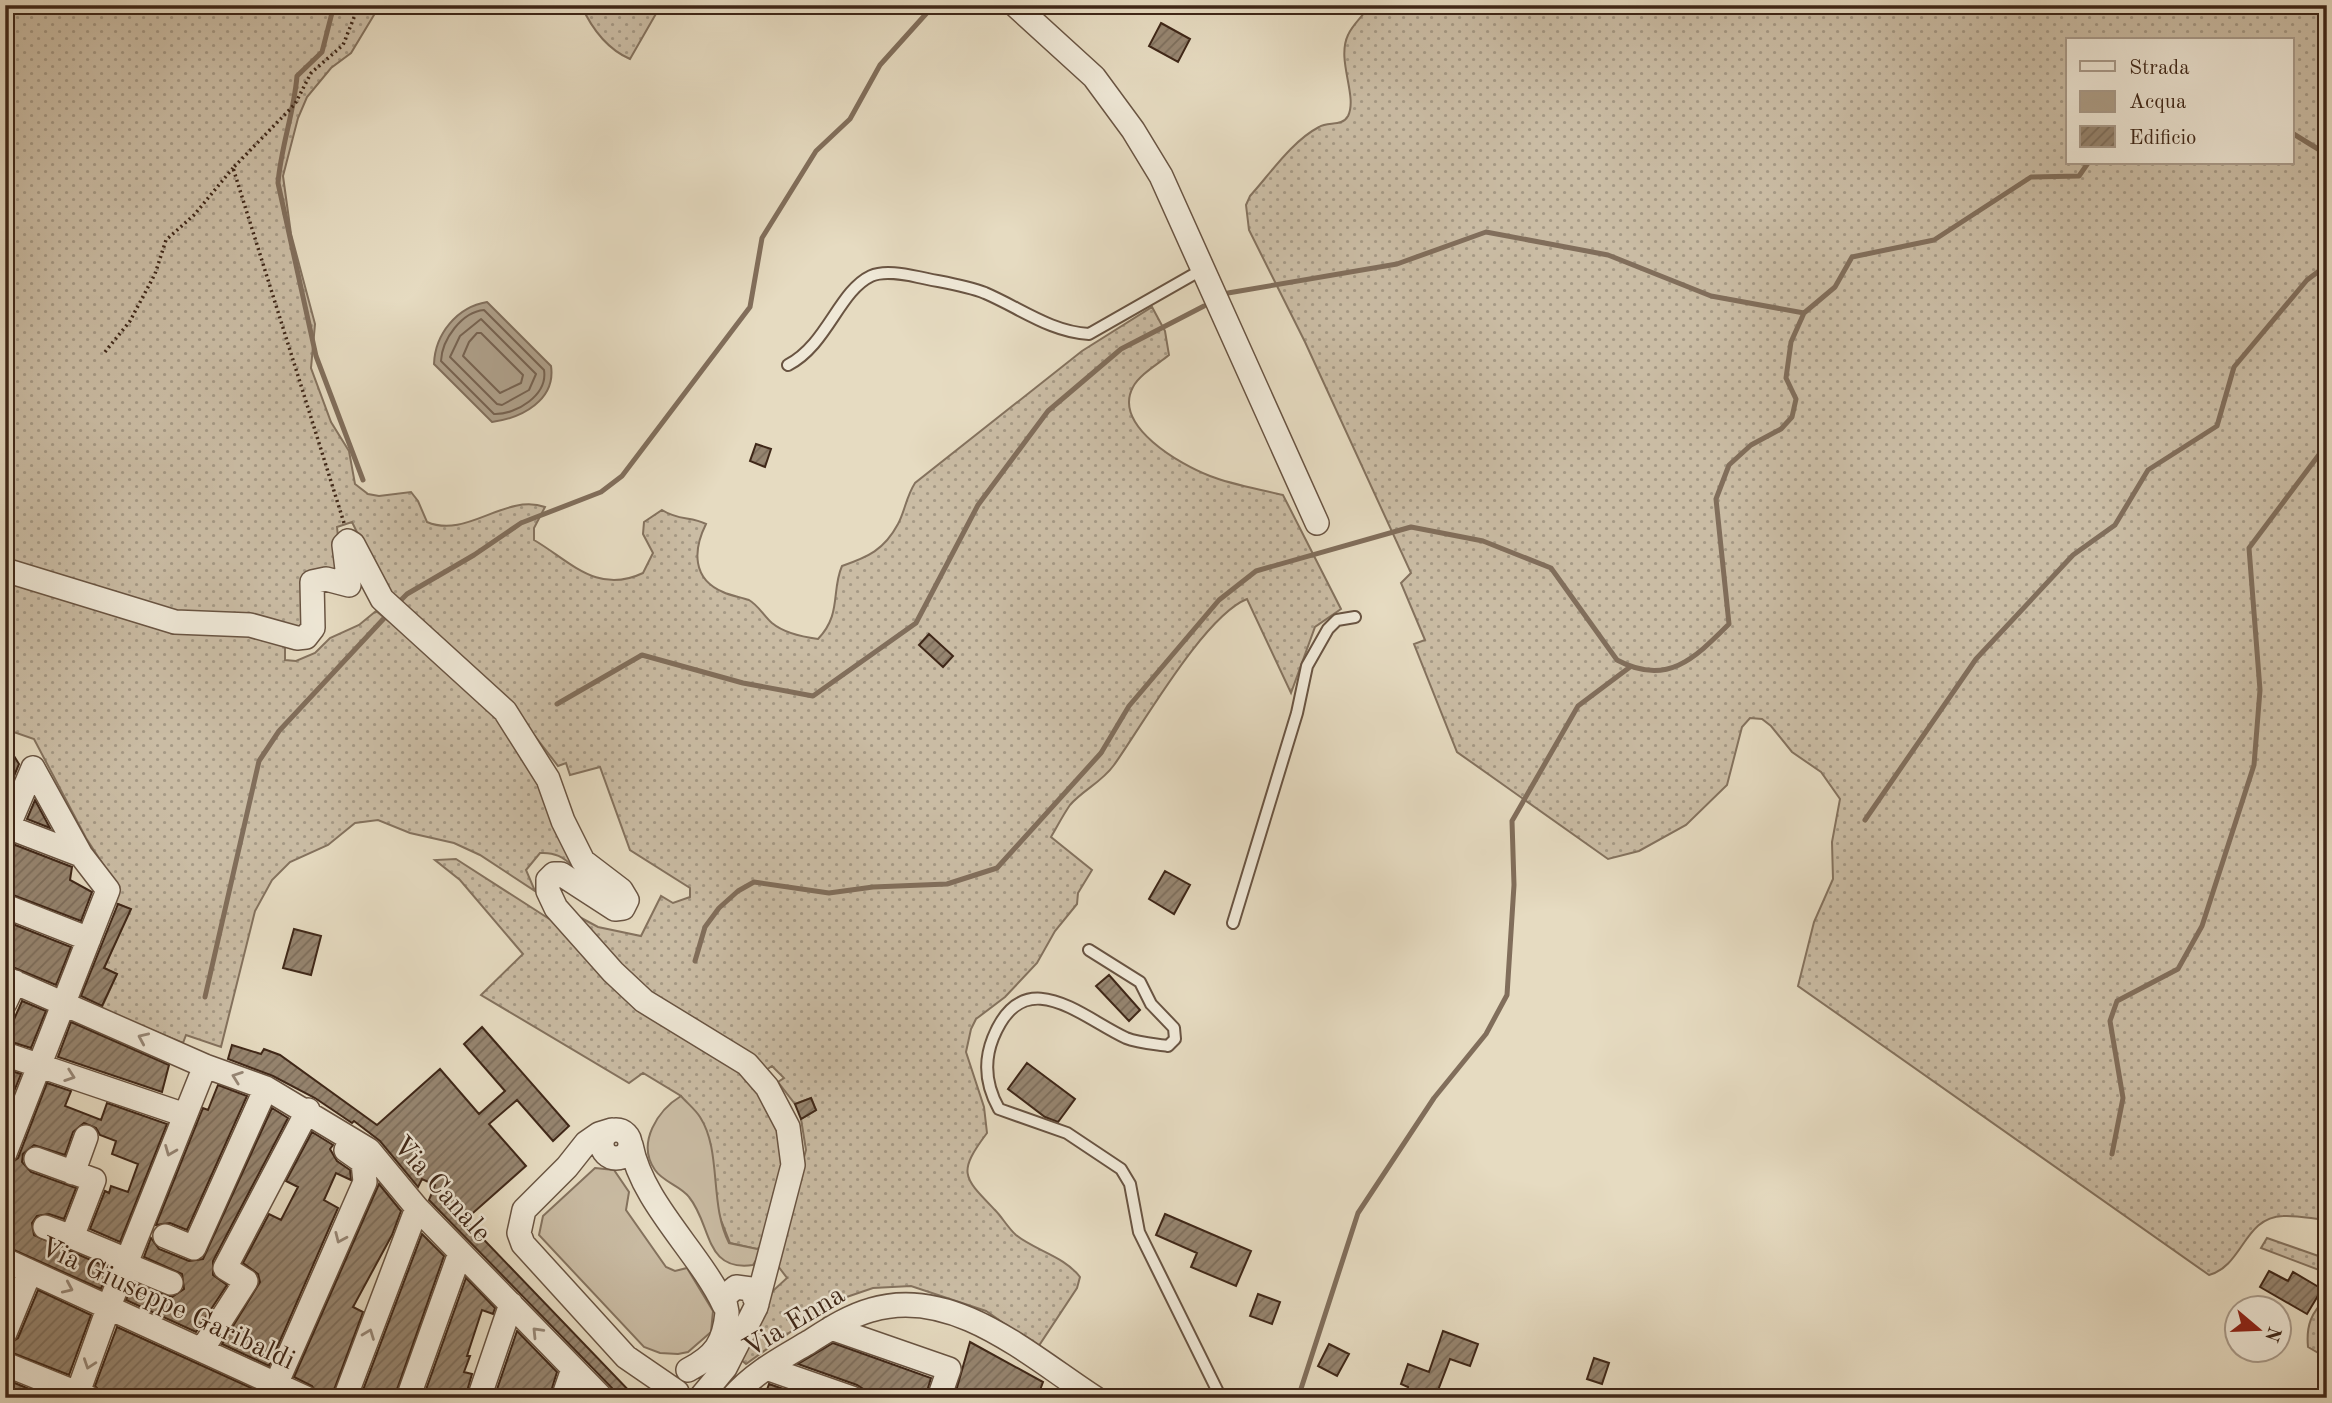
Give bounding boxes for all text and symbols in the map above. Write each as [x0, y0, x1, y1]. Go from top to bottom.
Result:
legend [2066, 38, 2294, 164]
text: Strada [2129, 58, 2190, 79]
text: Acqua [2129, 92, 2186, 113]
text: Edificio [2129, 128, 2197, 149]
one-way arrow [138, 1032, 150, 1046]
one-way arrow [63, 1068, 75, 1082]
one-way arrow [231, 1071, 243, 1085]
street label: Via Canale [386, 1132, 495, 1248]
one-way arrow [164, 1145, 178, 1157]
one-way arrow [334, 1231, 348, 1243]
street label: Via Giuseppe Garibaldi [35, 1233, 299, 1376]
one-way arrow [60, 1280, 73, 1294]
street label: Via Enna [739, 1281, 850, 1364]
north arrow [2224, 1294, 2294, 1364]
text: N [2260, 1324, 2283, 1344]
one-way arrow [532, 1327, 545, 1340]
one-way arrow [361, 1328, 375, 1340]
one-way arrow [83, 1357, 97, 1369]

